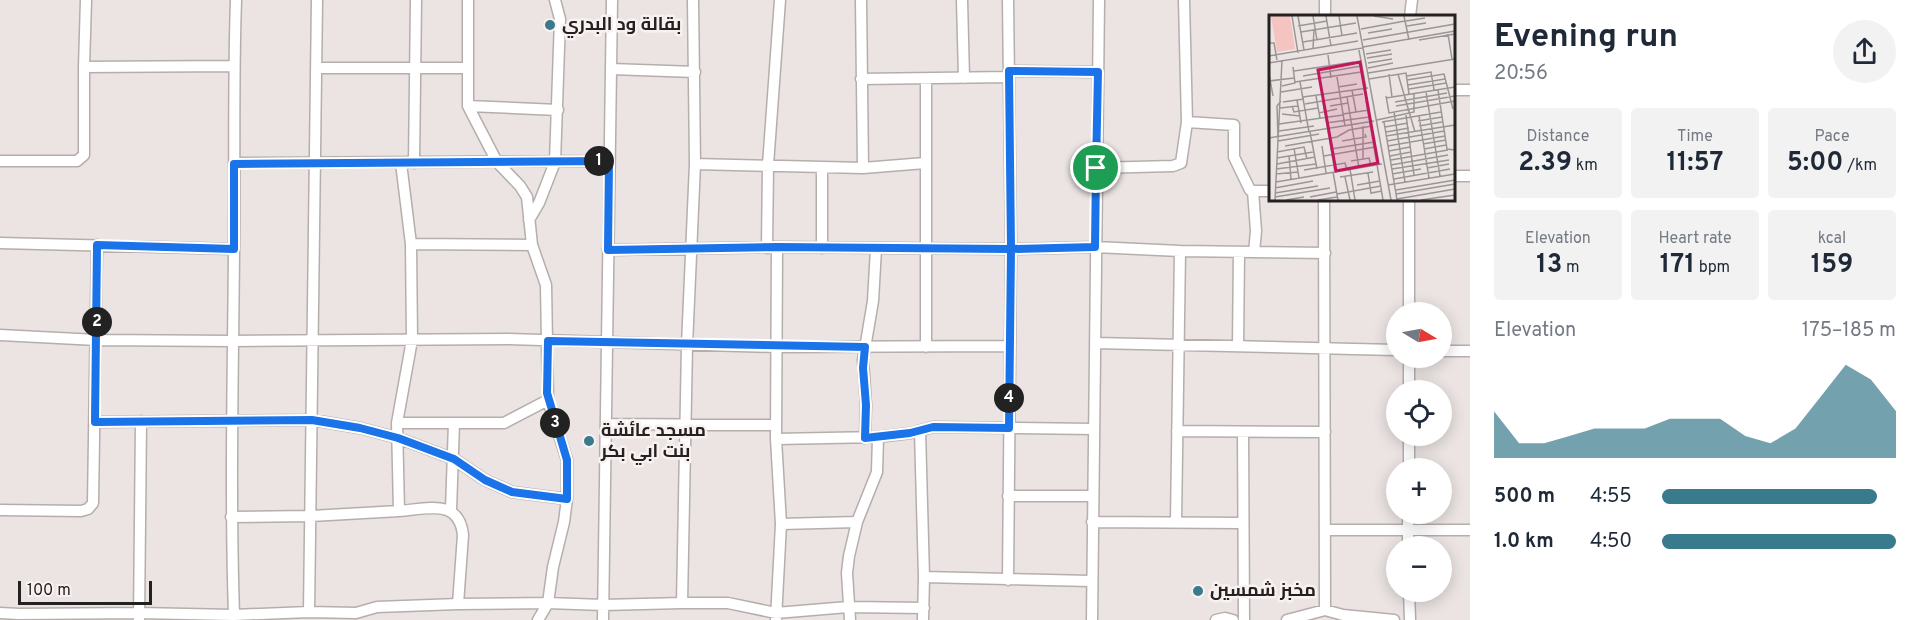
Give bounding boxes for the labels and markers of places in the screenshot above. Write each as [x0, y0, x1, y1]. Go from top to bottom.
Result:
place label: بقالة ود البدري [562, 14, 681, 38]
marker: بقالة ود البدري [543, 18, 557, 32]
pin [1070, 142, 1121, 193]
pin: 1 [584, 146, 614, 176]
pin: 2 [82, 307, 112, 337]
pin: 4 [994, 383, 1024, 413]
pin: 3 [540, 408, 570, 438]
place label: مسجد عائشة بنت ابي بكر [600, 420, 706, 466]
marker: مسجد عائشة بنت ابي بكر [582, 434, 596, 448]
place label: مخبز شمسين [1210, 580, 1316, 603]
marker: مخبز شمسين [1191, 584, 1205, 598]

